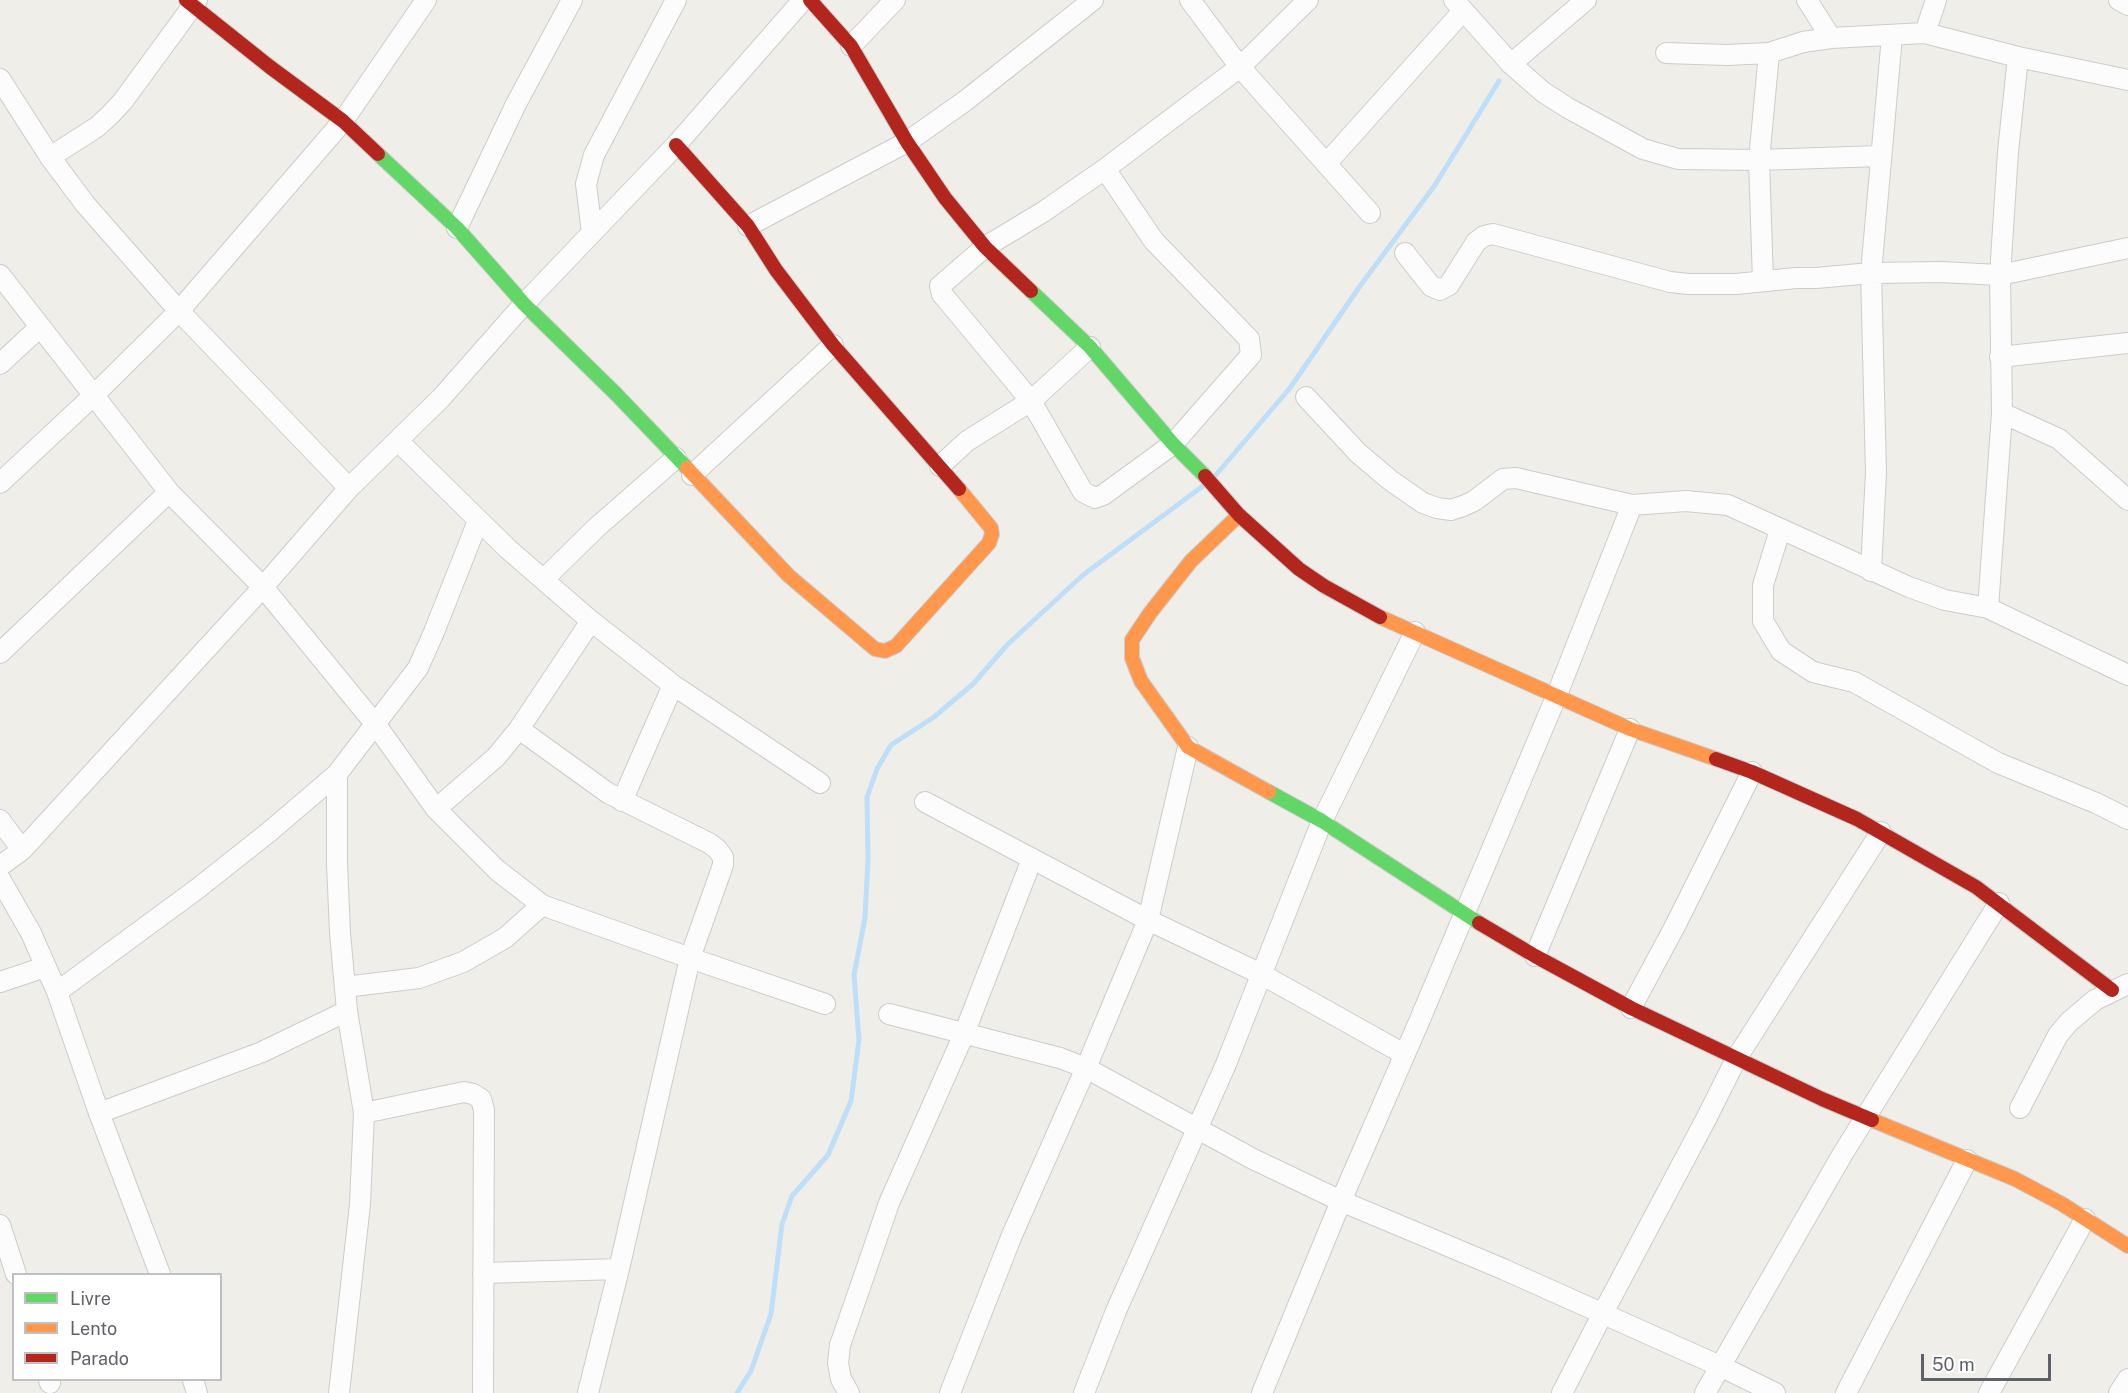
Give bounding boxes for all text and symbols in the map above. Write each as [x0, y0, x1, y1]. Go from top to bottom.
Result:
legend [12, 1273, 222, 1381]
text: Livre [70, 1288, 111, 1309]
text: Lento [70, 1318, 117, 1339]
scale bar [1924, 1342, 2054, 1380]
text: Parado [70, 1348, 129, 1369]
text: 50 m [1932, 1354, 1975, 1375]

